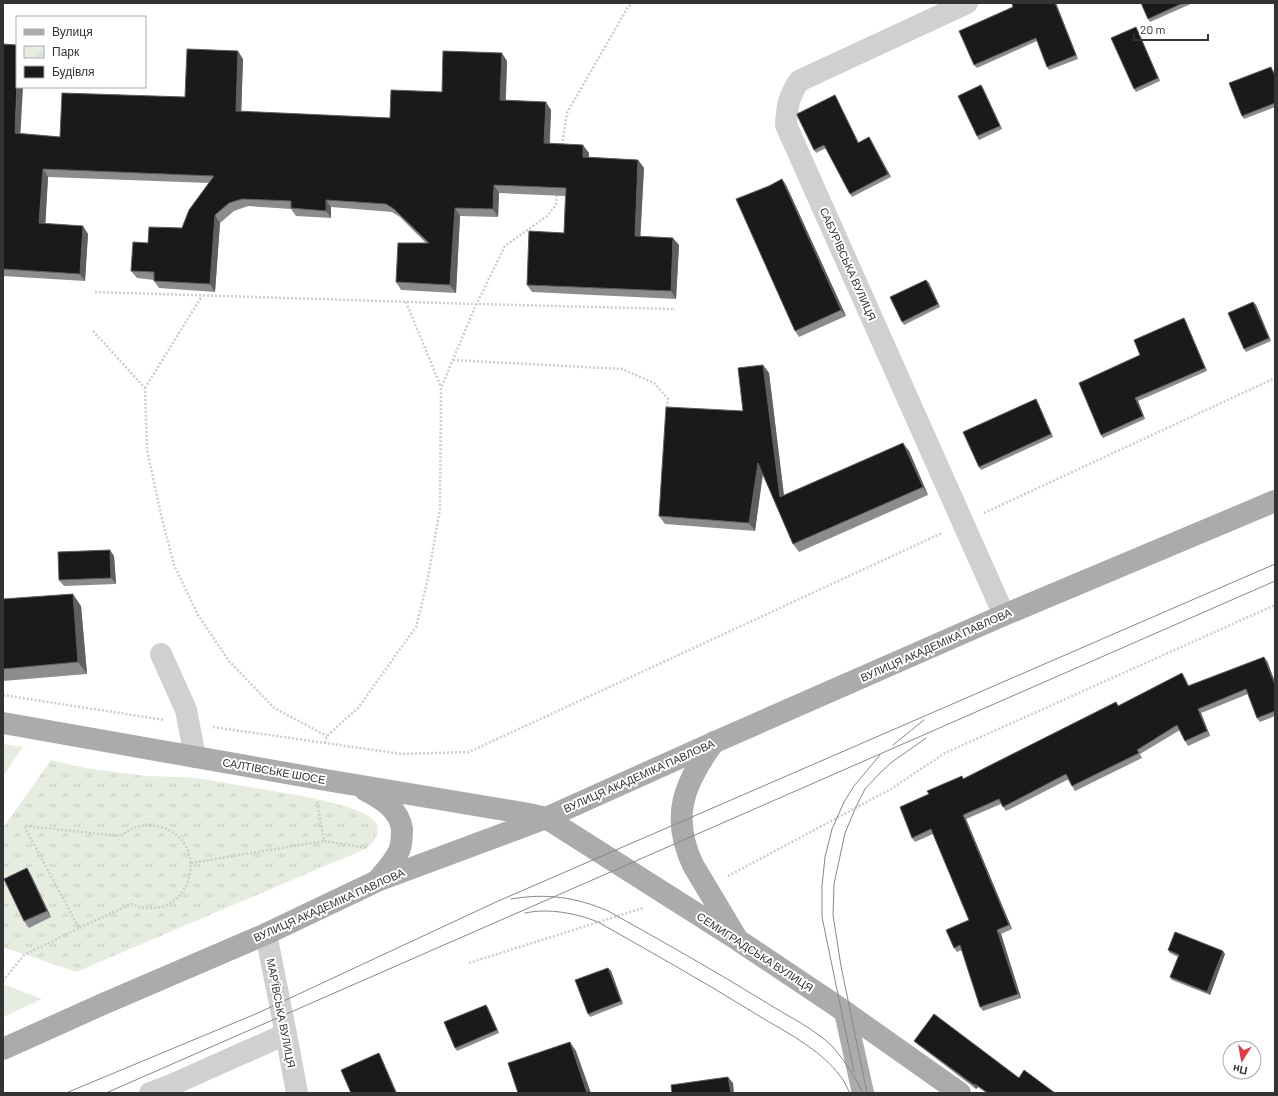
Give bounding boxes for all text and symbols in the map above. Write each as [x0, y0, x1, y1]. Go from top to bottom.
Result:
legend [16, 16, 146, 88]
scale bar [1134, 16, 1208, 42]
text: 20 m [1140, 22, 1166, 36]
text: Вулиця [52, 24, 93, 39]
text: Парк [52, 44, 80, 59]
text: Будівля [52, 64, 94, 79]
street label: САБУРІВСЬКА ВУЛИЦЯ [818, 205, 879, 322]
street label: ВУЛИЦЯ АКАДЕМІКА ПАВЛОВА [858, 605, 1014, 684]
street label: ВУЛИЦЯ АКАДЕМІКА ПАВЛОВА [561, 736, 717, 815]
street label: САЛТІВСЬКЕ ШОСЕ [222, 755, 327, 786]
street label: ВУЛИЦЯ АКАДЕМІКА ПАВЛОВА [251, 865, 407, 944]
street label: СЕМИГРАДСЬКА ВУЛИЦЯ [695, 909, 816, 994]
street label: МАР'ЇВСЬКА ВУЛИЦЯ [264, 957, 298, 1069]
north arrow [1222, 1040, 1262, 1080]
text: Пн [1232, 1063, 1248, 1078]

